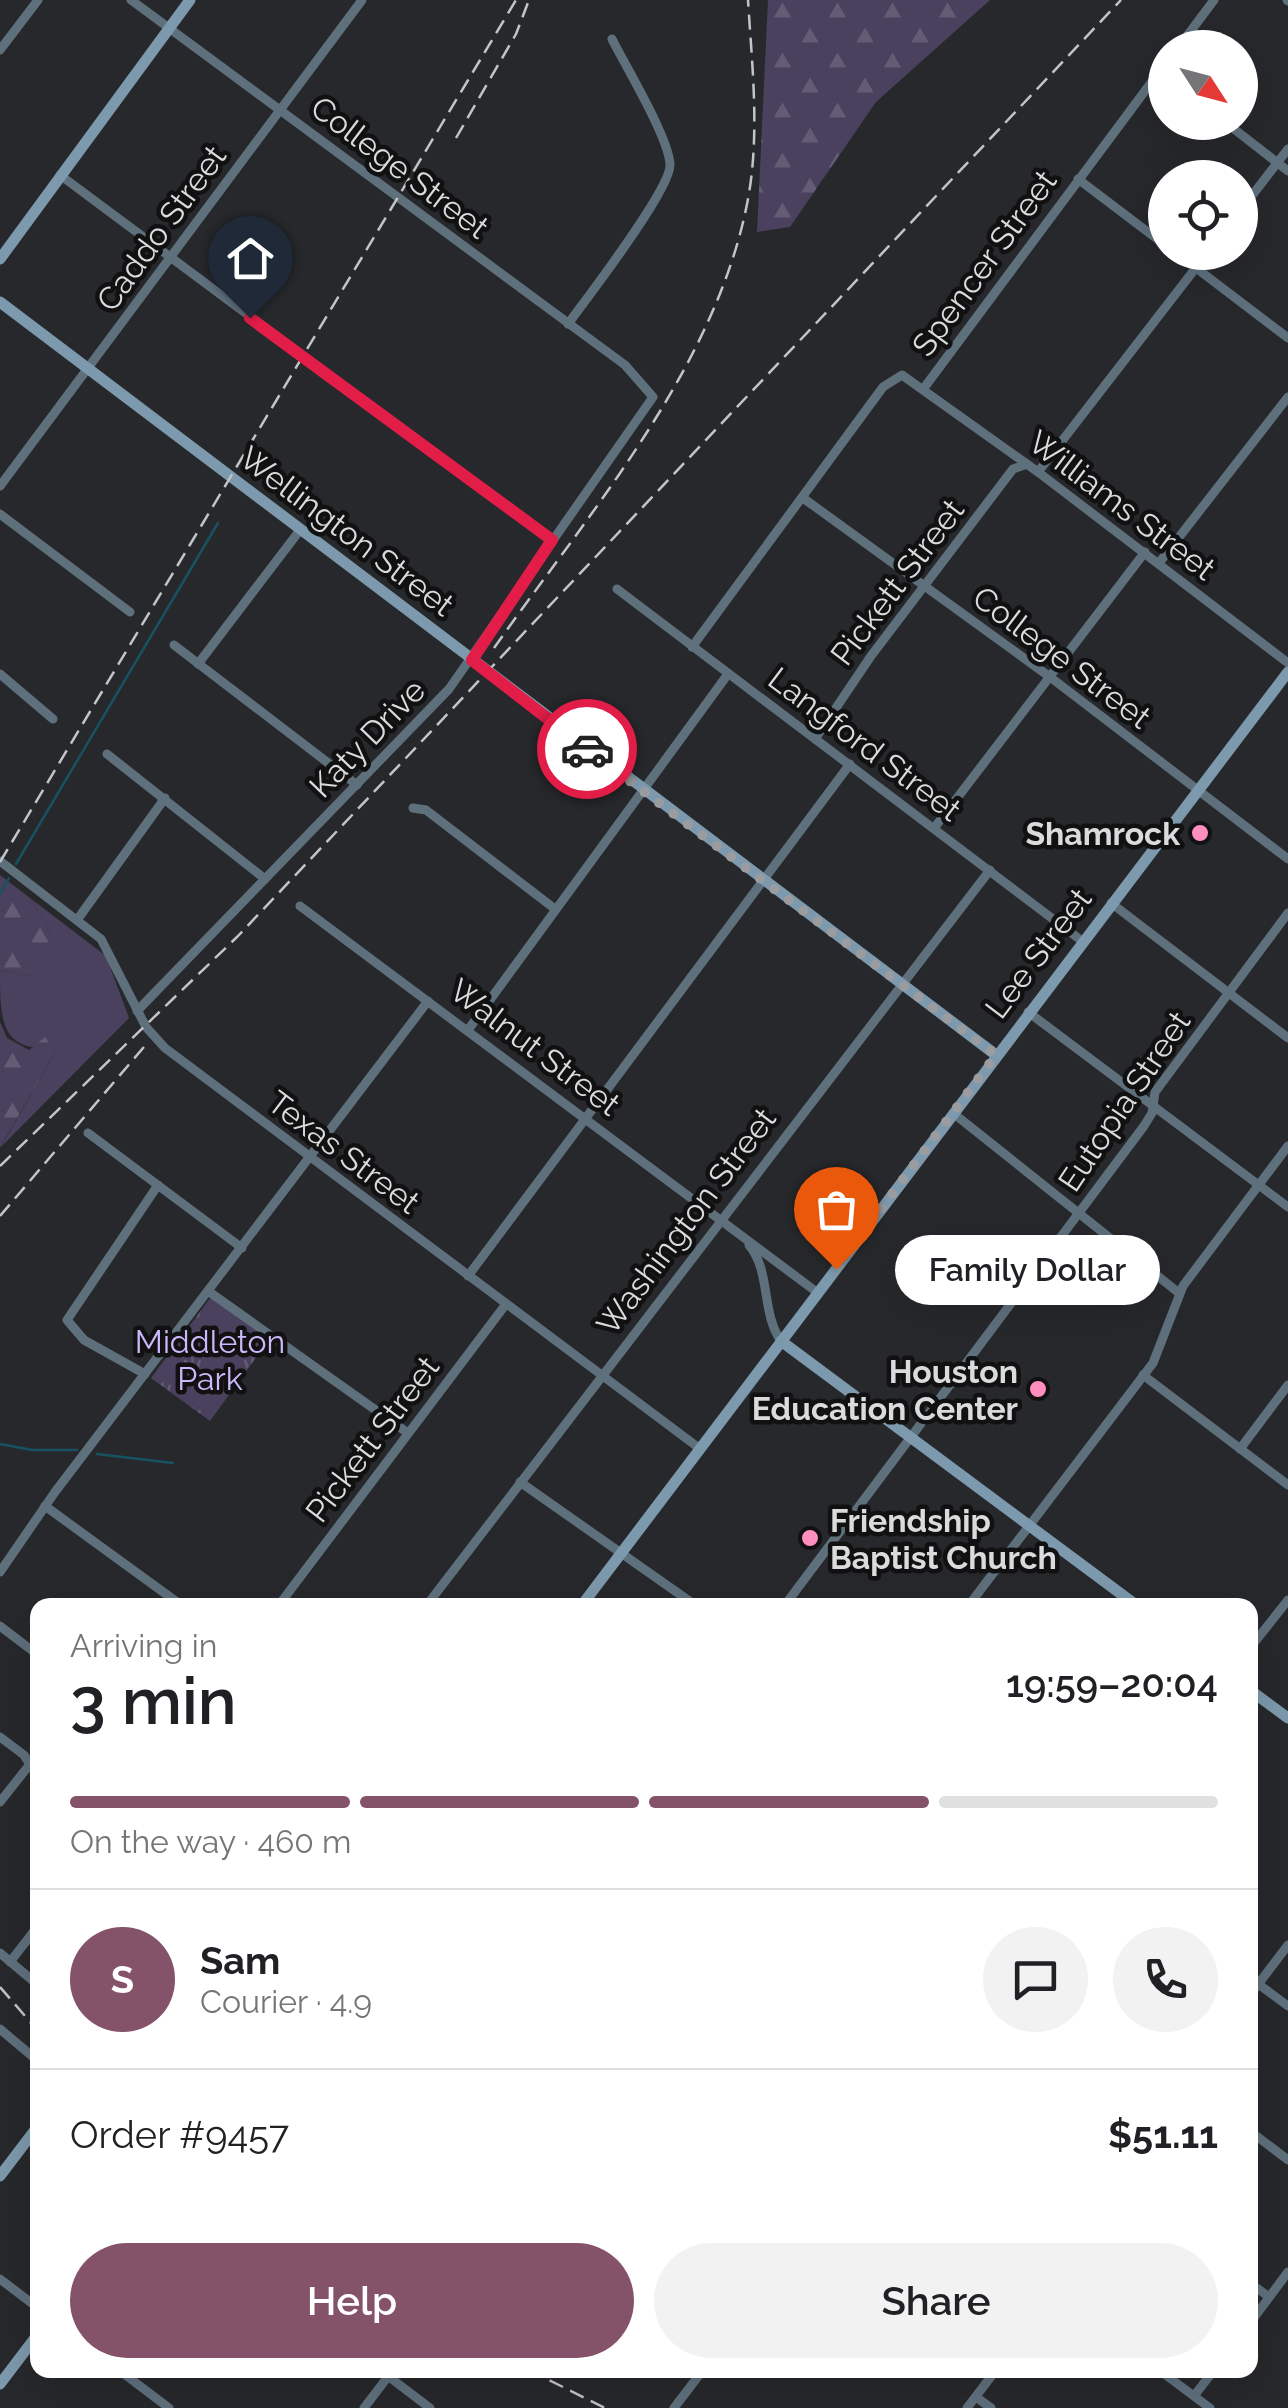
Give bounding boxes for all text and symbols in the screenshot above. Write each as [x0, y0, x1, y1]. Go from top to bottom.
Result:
north arrow [1148, 30, 1258, 140]
map controls [1148, 30, 1258, 270]
street label: College Street [304, 88, 496, 246]
street label: Caddo Street [89, 138, 233, 318]
button: locate [1148, 160, 1258, 270]
street label: Spencer Street [904, 163, 1064, 363]
pin [208, 216, 293, 319]
icon: home [223, 231, 278, 286]
street label: Williams Street [1021, 423, 1223, 587]
street label: Wellington Street [233, 439, 461, 624]
street label: Pickett Street [823, 492, 971, 672]
street label: College Street [966, 578, 1158, 736]
street label: Langford Street [762, 660, 969, 829]
street label: Katy Drive [302, 671, 432, 805]
courier [537, 699, 637, 799]
icon: car [560, 722, 615, 777]
place label: Shamrock [1025, 815, 1180, 852]
marker: Shamrock [1189, 822, 1211, 844]
street label: Lee Street [977, 881, 1099, 1025]
street label: Walnut Street [443, 971, 627, 1123]
street label: Eutopia Street [1050, 1004, 1198, 1198]
street label: Texas Street [261, 1083, 427, 1221]
street label: Washington Street [589, 1100, 783, 1341]
pin [794, 1167, 879, 1270]
icon: bag [809, 1182, 864, 1237]
callout: Family Dollar [896, 1234, 1161, 1304]
text: Family Dollar [929, 1251, 1126, 1288]
park label: Middleton Park [135, 1323, 285, 1397]
street label: Pickett Street [298, 1349, 446, 1529]
place label: Houston Education Center [752, 1353, 1018, 1427]
marker: Houston Education Center [1027, 1378, 1049, 1400]
place label: Friendship Baptist Church [830, 1502, 1057, 1576]
marker: Friendship Baptist Church [799, 1527, 821, 1549]
text: Arriving in [70, 1627, 217, 1664]
text: 19:59–20:04 [1006, 1661, 1218, 1706]
text: 3 min [70, 1663, 237, 1739]
text: On the way · 460 m [70, 1823, 351, 1860]
button: chat [983, 1927, 1088, 2032]
button: phone [1113, 1927, 1218, 2032]
text: Sam [200, 1938, 280, 1983]
text: S [111, 1957, 134, 2002]
text: Courier · 4.9 [200, 1983, 372, 2020]
text: Order #9457 [70, 2112, 289, 2157]
text: $51.11 [1108, 2112, 1218, 2157]
button: Help [70, 2243, 634, 2358]
button: Share [654, 2243, 1218, 2358]

